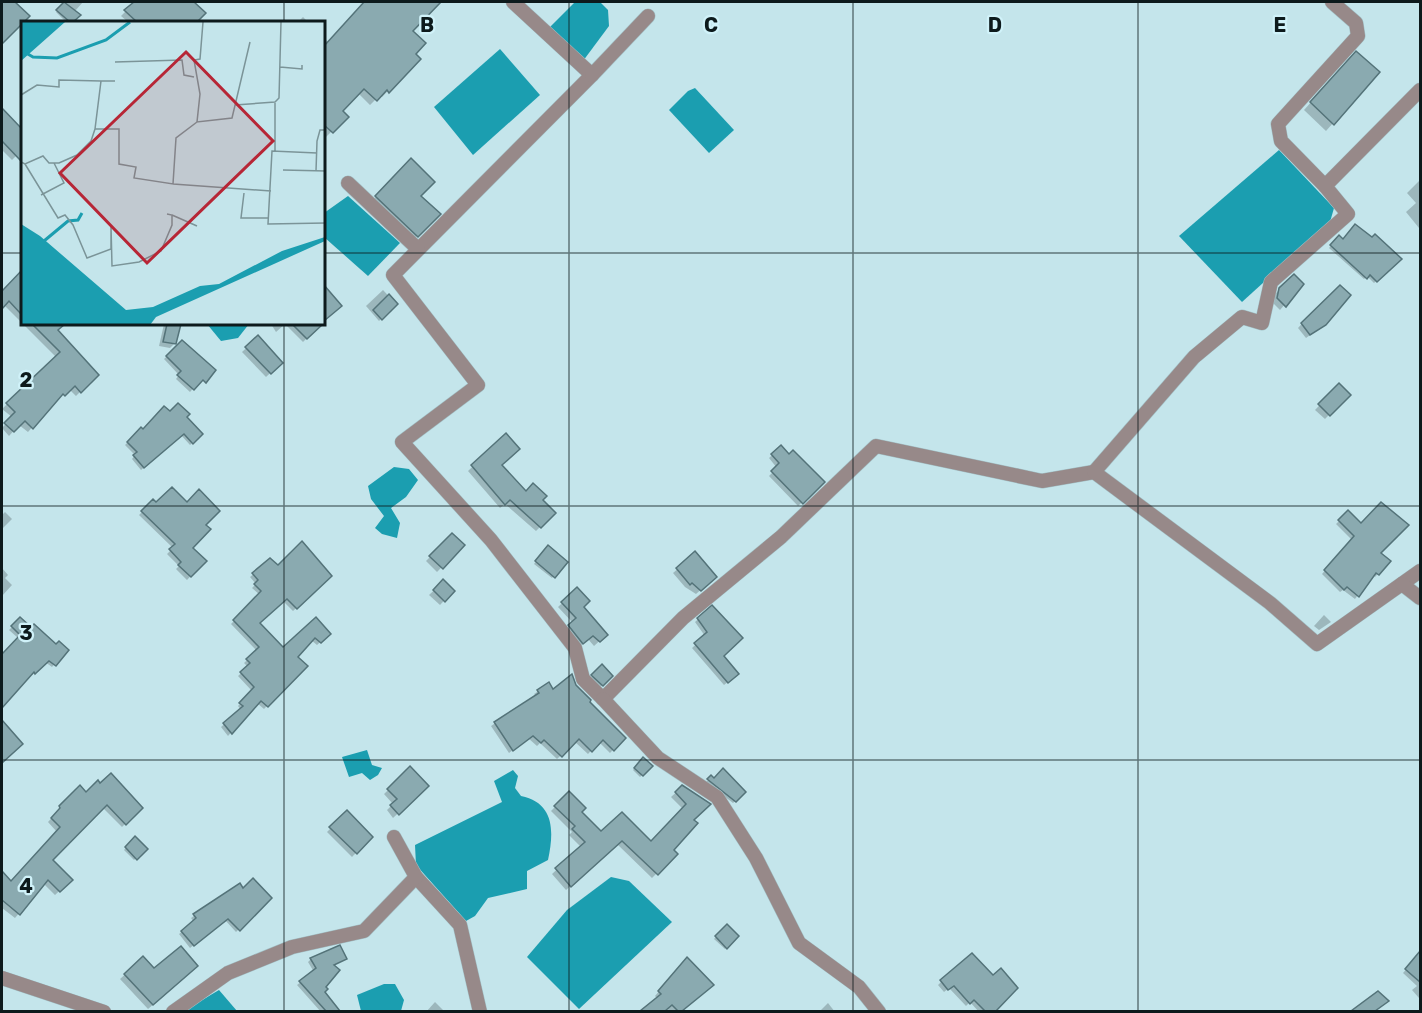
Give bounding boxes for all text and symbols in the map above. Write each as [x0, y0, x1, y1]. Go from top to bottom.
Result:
text: B [420, 13, 434, 37]
text: C [704, 13, 718, 37]
text: D [988, 13, 1002, 37]
text: E [1274, 13, 1286, 37]
inset map [21, 21, 326, 326]
text: 2 [20, 368, 33, 392]
text: 3 [19, 621, 33, 645]
text: 4 [19, 874, 33, 898]

